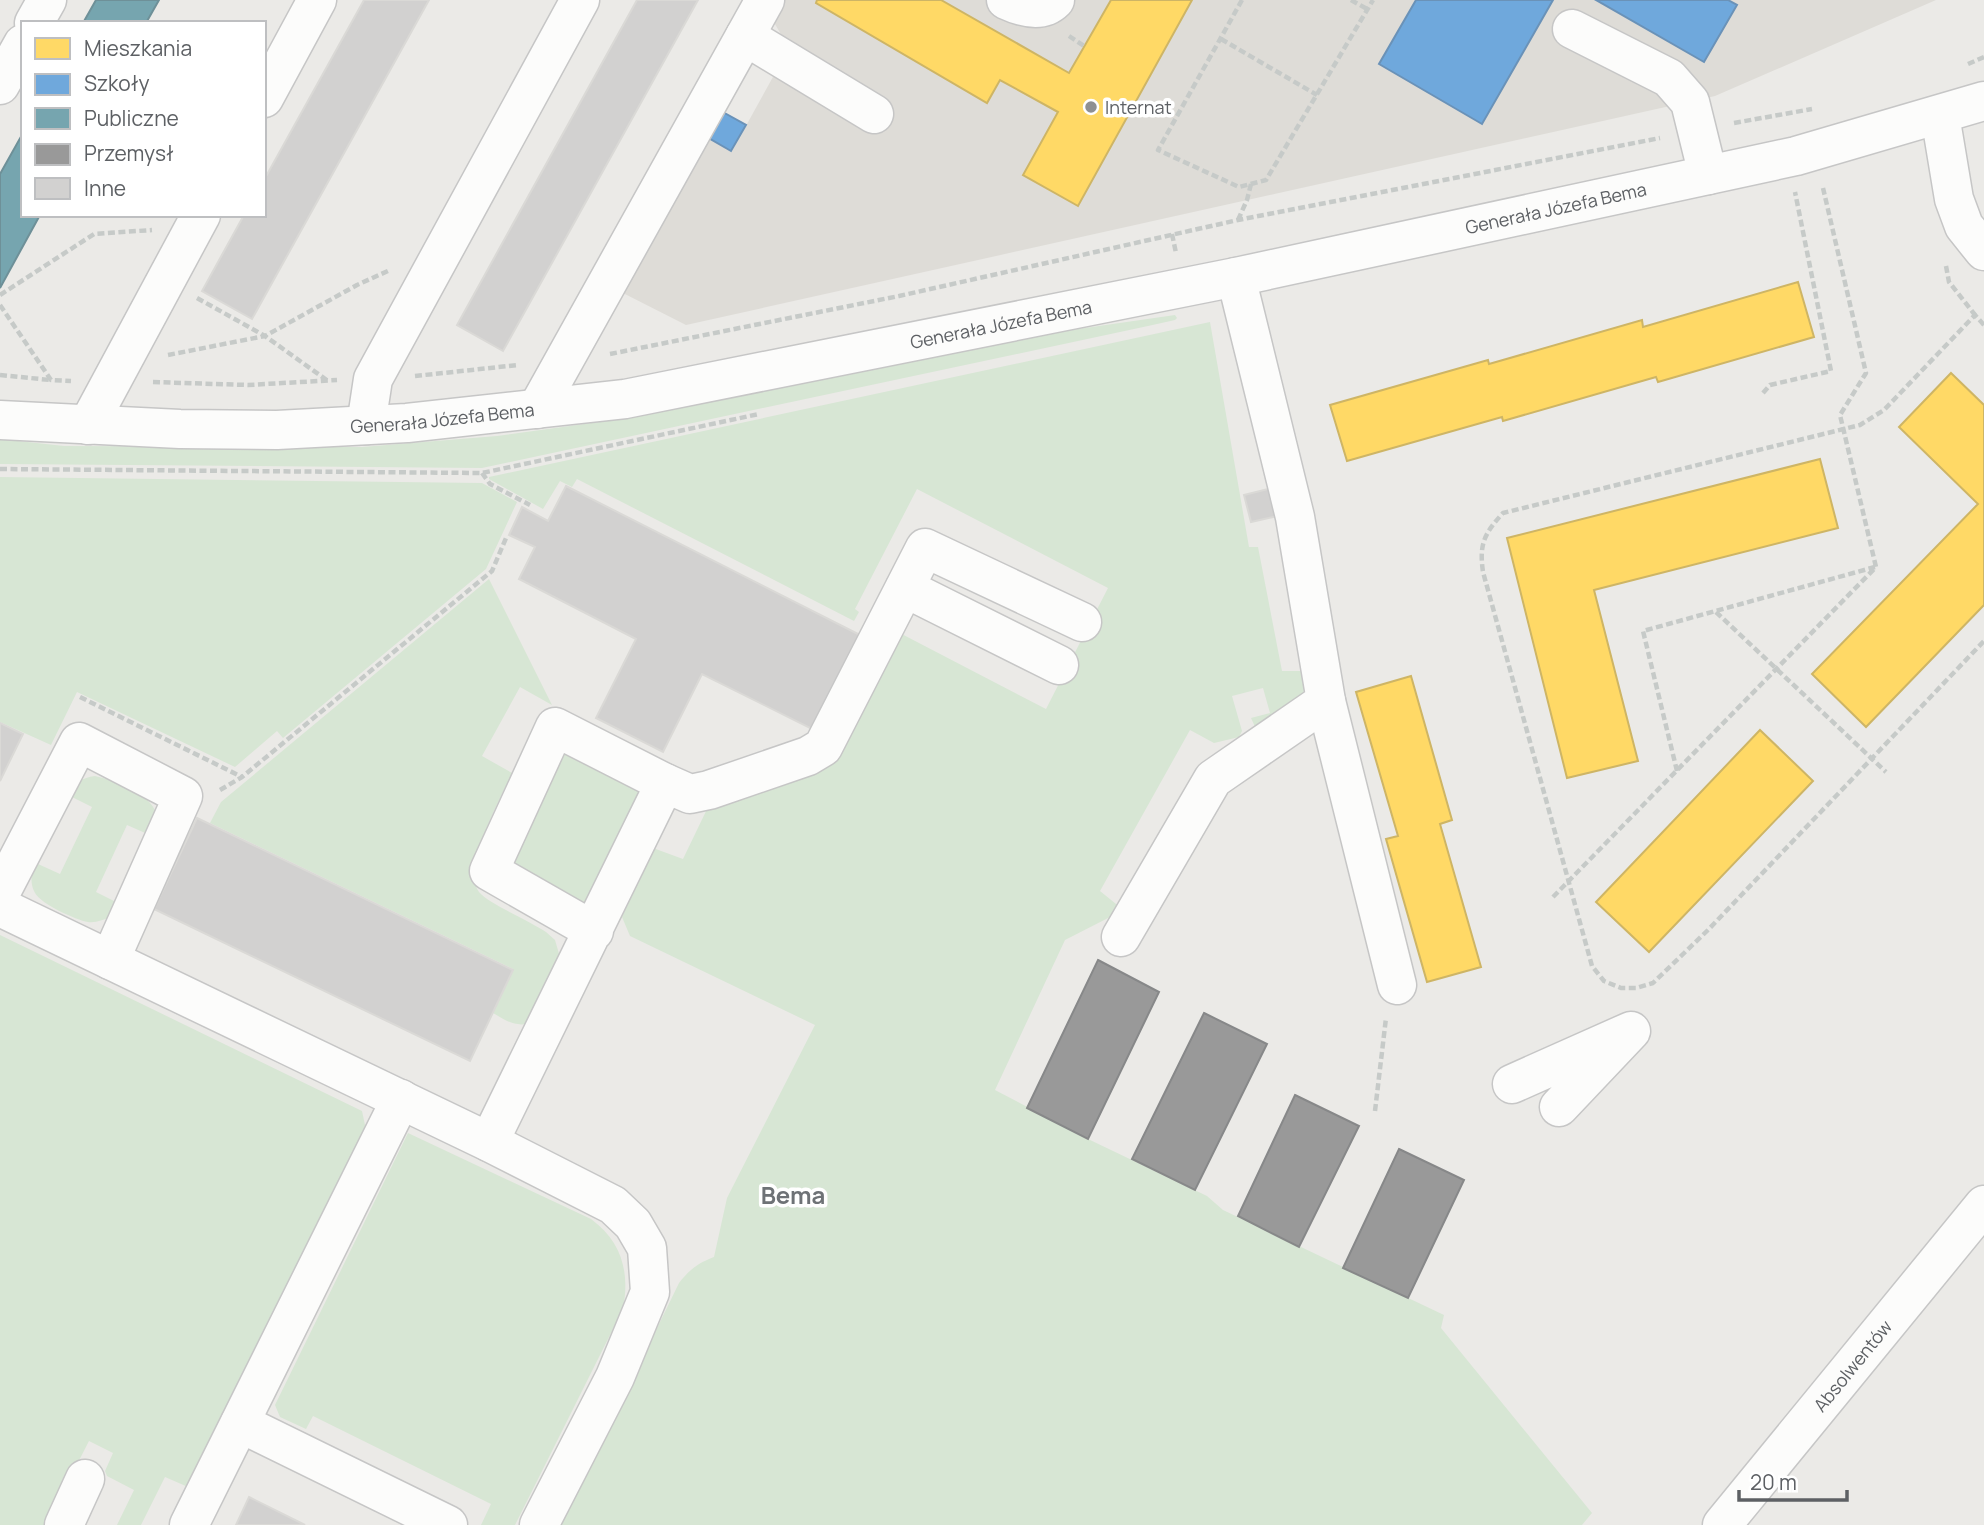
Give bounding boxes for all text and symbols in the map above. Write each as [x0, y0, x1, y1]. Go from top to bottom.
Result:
legend [21, 21, 266, 217]
text: Mieszkania [84, 34, 192, 62]
text: Szkoły [84, 69, 150, 97]
place label: Internat [1105, 95, 1172, 119]
marker: Internat [1083, 99, 1099, 115]
text: Publiczne [84, 104, 179, 132]
text: Przemysł [84, 139, 174, 167]
text: Inne [84, 174, 126, 202]
street label: Generała Józefa Bema [1463, 177, 1649, 239]
street label: Generała Józefa Bema [908, 294, 1094, 354]
street label: Generała Józefa Bema [350, 397, 535, 438]
district label: Bema [761, 1178, 825, 1211]
street label: Absolwentów [1808, 1315, 1897, 1416]
scale bar [1739, 1458, 1848, 1502]
text: 20 m [1750, 1468, 1797, 1496]

